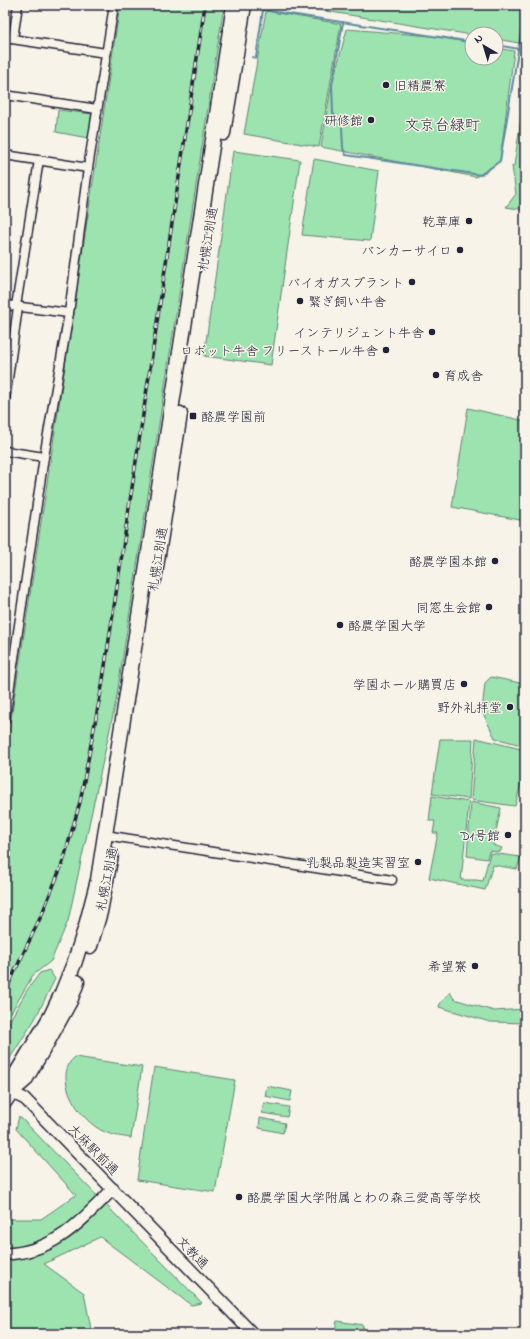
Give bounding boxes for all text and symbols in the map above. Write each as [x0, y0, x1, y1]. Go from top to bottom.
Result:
north arrow [464, 26, 504, 66]
text: N [471, 30, 486, 48]
place label: 旧精農寮 [394, 77, 446, 96]
marker: 旧精農寮 [381, 80, 391, 90]
place label: 研修館 [324, 112, 363, 131]
marker: 研修館 [366, 115, 376, 125]
district label: 文京台緑町 [404, 115, 480, 137]
street label: 札幌江別通 [194, 206, 223, 273]
place label: 乾草庫 [422, 213, 461, 232]
marker: 乾草庫 [464, 216, 474, 226]
place label: バンカーサイロ [361, 242, 452, 261]
marker: バンカーサイロ [455, 245, 465, 255]
place label: バイオガスプラント [287, 274, 404, 293]
marker: バイオガスプラント [407, 277, 417, 287]
place label: 繋ぎ飼い牛舎 [308, 293, 386, 312]
marker: 繋ぎ飼い牛舎 [295, 296, 305, 306]
place label: インテリジェント牛舎 [293, 324, 424, 343]
marker: インテリジェント牛舎 [427, 327, 437, 337]
place label: ロボット牛舎 フリーストール牛舎 [180, 342, 378, 361]
marker: ロボット牛舎 フリーストール牛舎 [381, 345, 391, 355]
place label: 育成舎 [444, 367, 483, 386]
marker: 育成舎 [431, 370, 441, 380]
place label: 酪農学園前 [201, 408, 266, 427]
marker: 酪農学園前 [188, 411, 198, 421]
street label: 札幌江別通 [144, 526, 173, 593]
place label: 酪農学園本館 [409, 553, 487, 572]
marker: 酪農学園本館 [490, 556, 500, 566]
place label: 同窓生会館 [416, 599, 481, 618]
marker: 同窓生会館 [484, 602, 494, 612]
place label: 酪農学園大学 [348, 617, 426, 636]
marker: 酪農学園大学 [335, 620, 345, 630]
place label: 学園ホール購買店 [353, 676, 456, 695]
marker: 学園ホール購買店 [459, 679, 469, 689]
place label: 野外礼拝堂 [437, 699, 502, 718]
marker: 野外礼拝堂 [505, 702, 515, 712]
place label: D1号館 [459, 827, 500, 846]
marker: D1号館 [503, 830, 513, 840]
street label: 札幌江別通 [92, 846, 123, 913]
place label: 乳製品製造実習室 [306, 854, 410, 873]
marker: 乳製品製造実習室 [413, 857, 423, 867]
place label: 希望寮 [428, 958, 467, 977]
marker: 希望寮 [470, 961, 480, 971]
street label: 大麻駅前通 [64, 1120, 122, 1180]
place label: 酪農学園大学附属とわの森三愛高等学校 [247, 1189, 481, 1208]
marker: 酪農学園大学附属とわの森三愛高等学校 [234, 1192, 244, 1202]
street label: 文教通 [172, 1232, 212, 1274]

